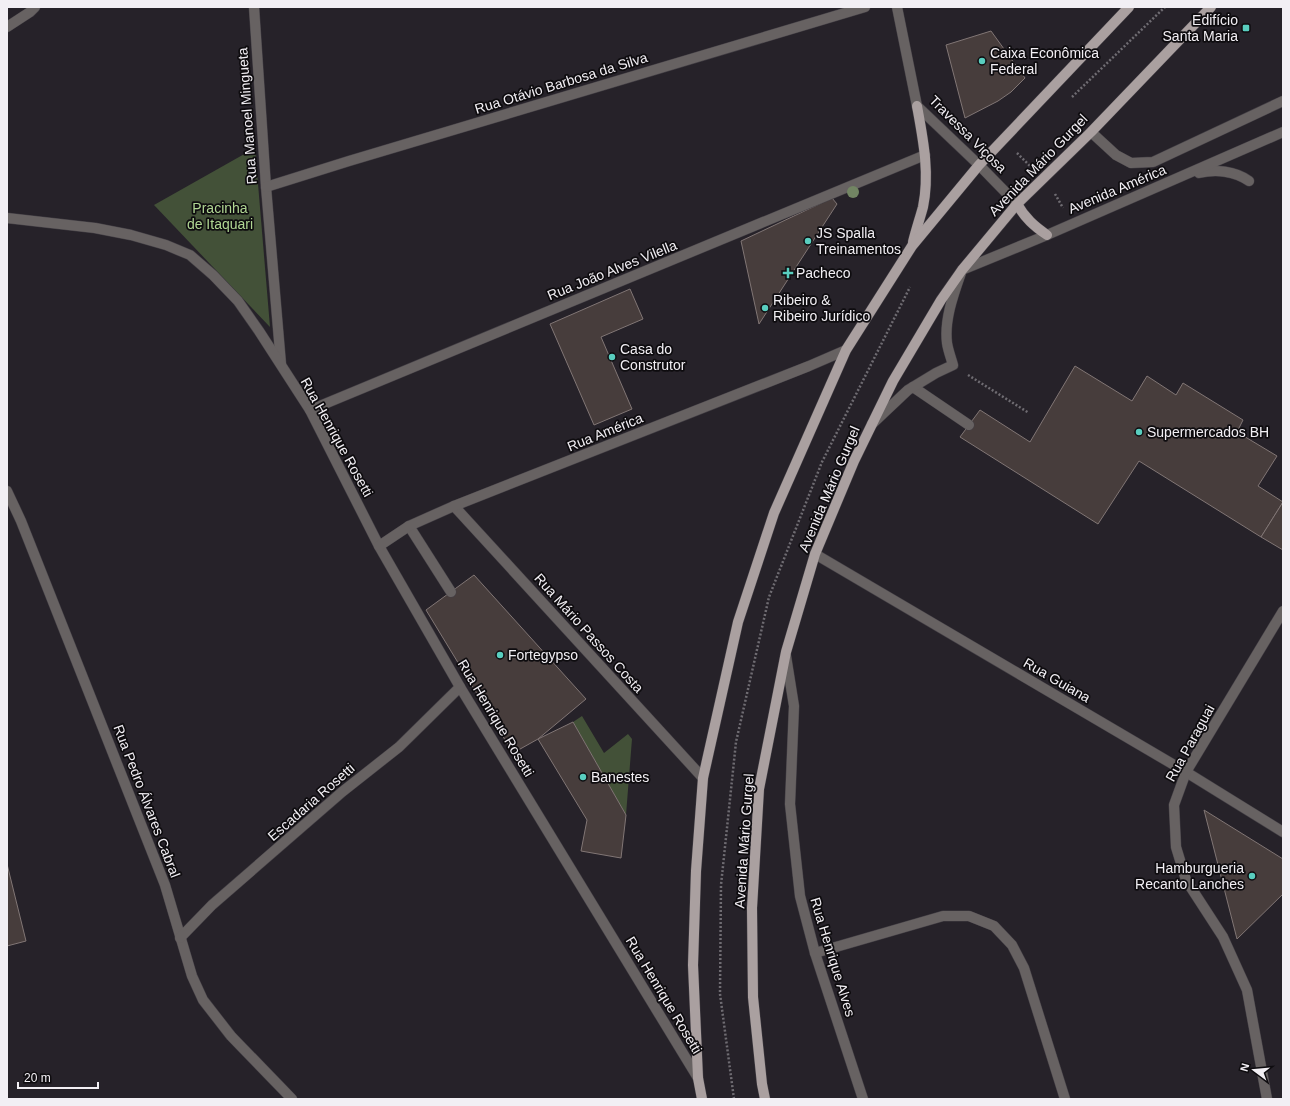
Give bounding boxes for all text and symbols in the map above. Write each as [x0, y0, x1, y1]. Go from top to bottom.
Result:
place label: Edifício Santa Maria [1163, 12, 1238, 44]
marker: Edifício Santa Maria [1241, 23, 1251, 33]
place label: Caixa Econômica Federal [990, 45, 1099, 77]
street label: Rua Manoel Mingueta [234, 47, 260, 185]
street label: Rua Otávio Barbosa da Silva [473, 49, 649, 117]
marker: Caixa Econômica Federal [977, 56, 987, 66]
street label: Travessa Viçosa [926, 92, 1010, 176]
street label: Avenida Mário Gurgel [985, 111, 1091, 219]
street label: Avenida América [1066, 161, 1169, 217]
park label: Pracinha de Itaquari [187, 200, 253, 232]
place label: JS Spalla Treinamentos [816, 225, 901, 257]
marker: JS Spalla Treinamentos [803, 236, 813, 246]
street label: Rua João Alves Vilella [545, 237, 679, 303]
place label: Pacheco [796, 265, 851, 281]
marker: Pacheco [783, 268, 793, 278]
place label: Ribeiro & Ribeiro Jurídico [773, 292, 870, 324]
marker: Ribeiro & Ribeiro Jurídico [760, 303, 770, 313]
place label: Casa do Construtor [620, 341, 686, 373]
marker: Casa do Construtor [607, 352, 617, 362]
street label: Rua Henrique Rosetti [298, 375, 376, 499]
street label: Rua América [565, 409, 645, 454]
street label: Avenida Mário Gurgel [795, 424, 863, 554]
place label: Supermercados BH [1147, 424, 1269, 440]
marker: Supermercados BH [1134, 427, 1144, 437]
street label: Rua Mário Passos Costa [531, 570, 647, 696]
place label: Fortegypso [508, 647, 578, 663]
marker: Fortegypso [495, 650, 505, 660]
street label: Rua Guiana [1021, 654, 1094, 706]
street label: Rua Henrique Rosetti [455, 657, 537, 779]
street label: Rua Paraguai [1162, 702, 1218, 784]
street label: Rua Pedro Álvares Cabral [110, 722, 184, 880]
street label: Escadaria Rosetti [264, 760, 358, 844]
place label: Banestes [591, 769, 649, 785]
marker: Banestes [578, 772, 588, 782]
street label: Avenida Mário Gurgel [731, 773, 757, 909]
place label: Hamburgueria Recanto Lanches [1135, 860, 1244, 892]
marker: Hamburgueria Recanto Lanches [1247, 871, 1257, 881]
street label: Rua Henrique Alves [807, 895, 859, 1019]
street label: Rua Henrique Rosetti [623, 934, 705, 1056]
north arrow [1234, 1050, 1274, 1090]
text: N [1238, 1062, 1251, 1073]
scale bar [18, 1064, 98, 1090]
text: 20 m [24, 1071, 51, 1085]

